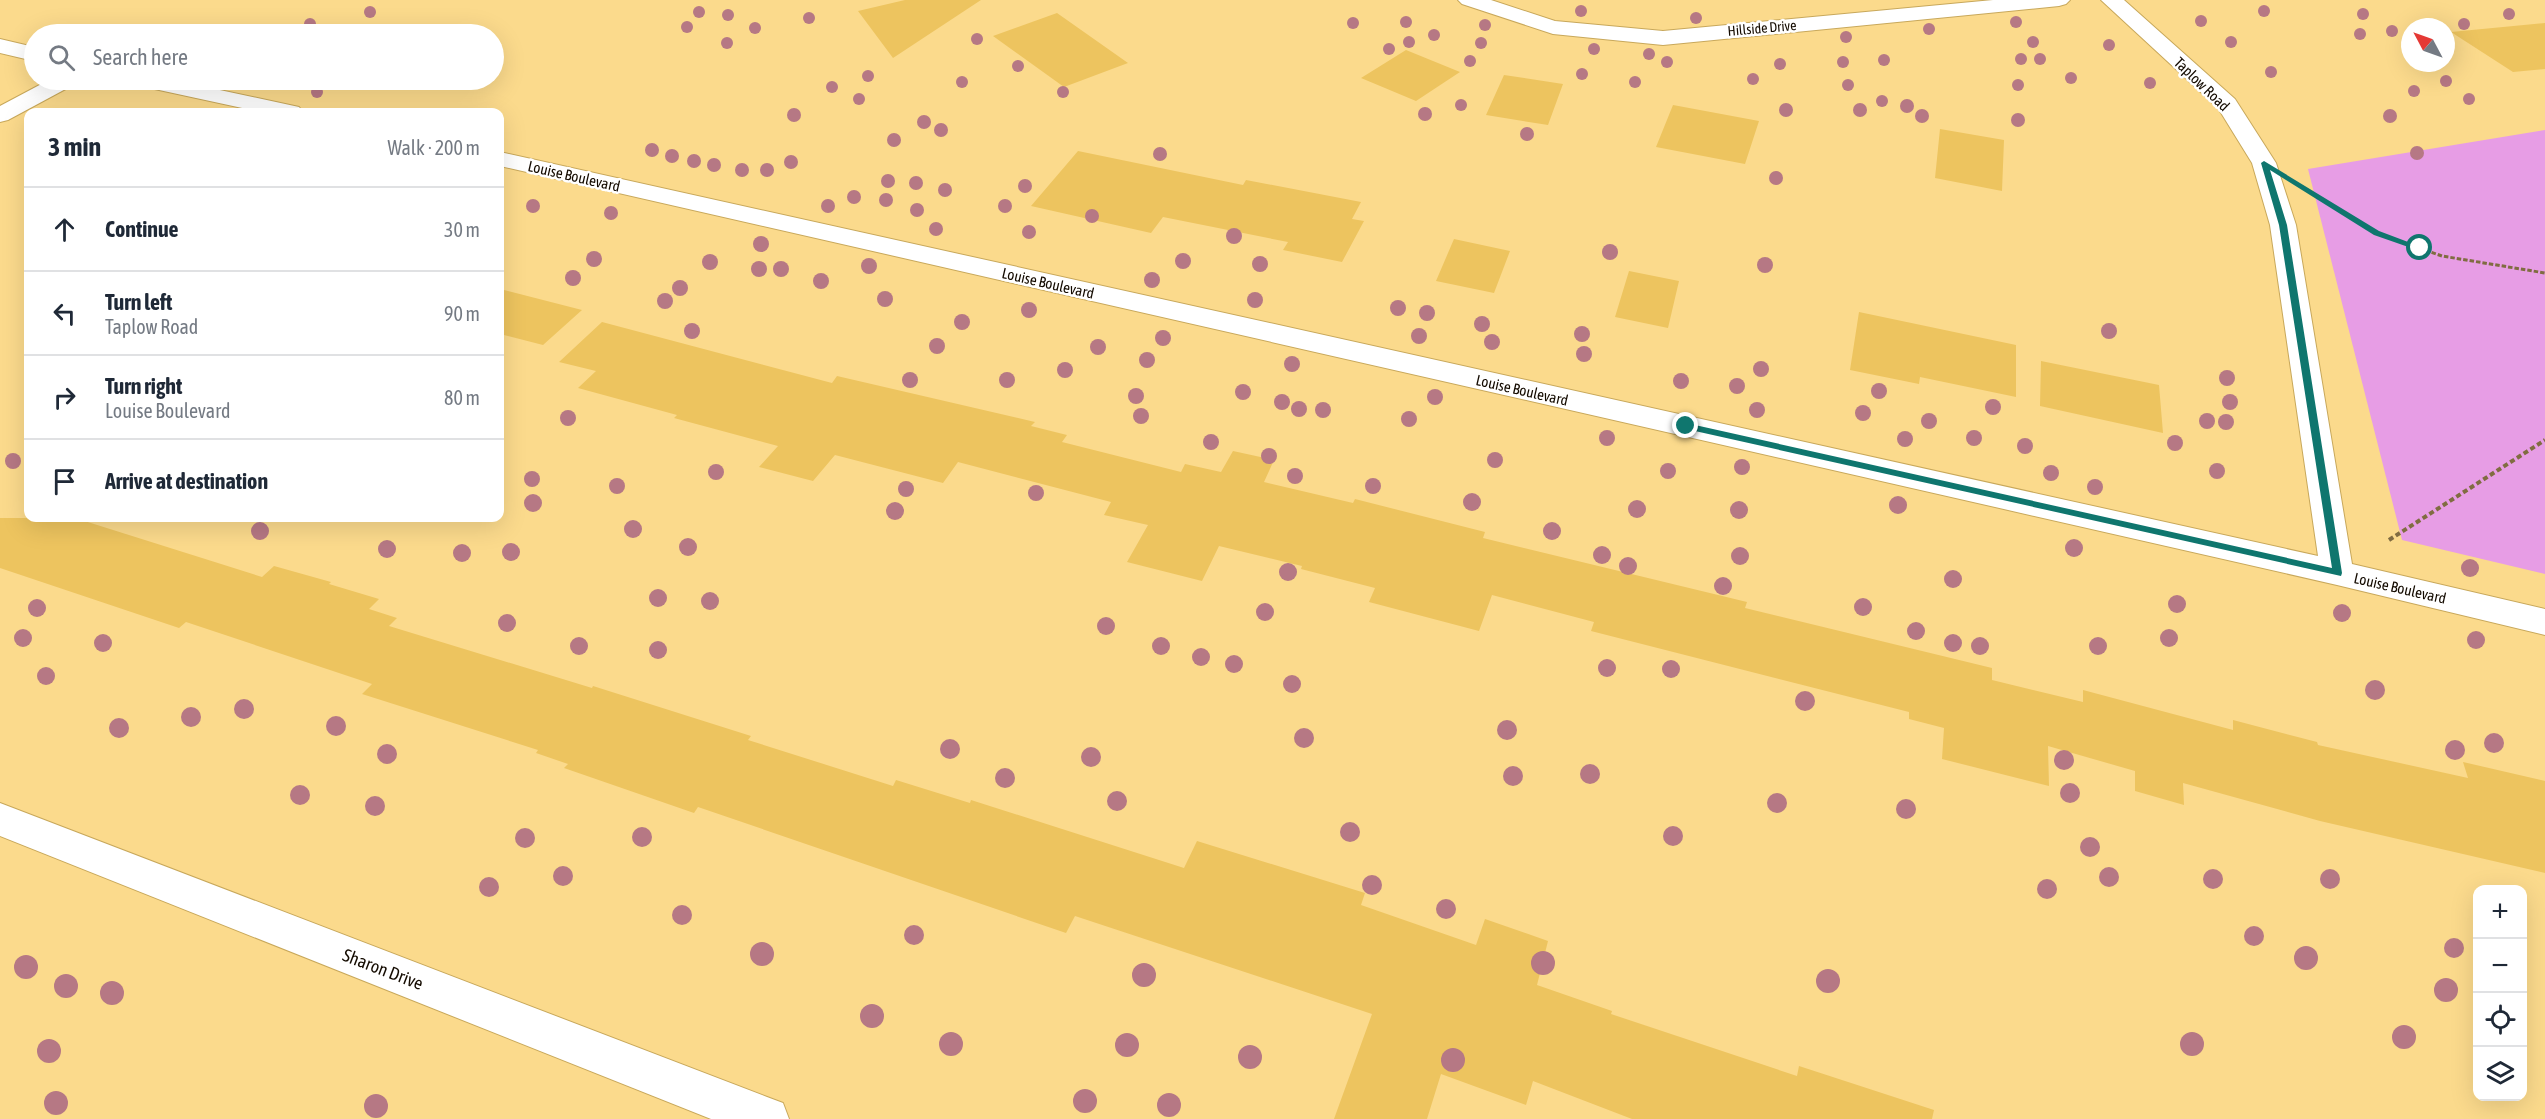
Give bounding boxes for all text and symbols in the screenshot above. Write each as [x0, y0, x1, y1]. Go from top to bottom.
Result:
street label: Hillside Drive [1727, 17, 1797, 39]
north arrow [2401, 18, 2455, 72]
search box [24, 24, 504, 90]
icon: search [45, 41, 78, 74]
text: Search here [93, 44, 188, 70]
street label: Taplow Road [2171, 54, 2233, 114]
text: 3 min [48, 132, 101, 162]
text: Walk · 200 m [388, 136, 480, 159]
street label: Louise Boulevard [526, 157, 622, 195]
icon: ahead [48, 213, 81, 246]
text: Continue [105, 216, 179, 242]
text: 30 m [444, 218, 480, 241]
route start [2406, 234, 2432, 260]
street label: Louise Boulevard [1000, 264, 1096, 302]
text: Turn left [105, 289, 172, 315]
icon: left [48, 297, 81, 330]
text: 90 m [444, 302, 480, 325]
text: Taplow Road [105, 315, 198, 338]
street label: Louise Boulevard [1474, 371, 1570, 409]
text: Turn right [105, 373, 182, 399]
icon: right [48, 381, 81, 414]
text: 80 m [444, 386, 480, 409]
text: Louise Boulevard [105, 399, 231, 422]
route end [1672, 412, 1698, 438]
icon: arrive [48, 465, 81, 498]
text: Arrive at destination [105, 468, 268, 494]
street label: Louise Boulevard [2352, 569, 2448, 607]
map controls [2473, 885, 2527, 1101]
button: + [2473, 885, 2527, 939]
button: − [2473, 939, 2527, 993]
street label: Sharon Drive [340, 944, 426, 994]
button: locate [2473, 993, 2527, 1047]
button: layers [2473, 1047, 2527, 1101]

